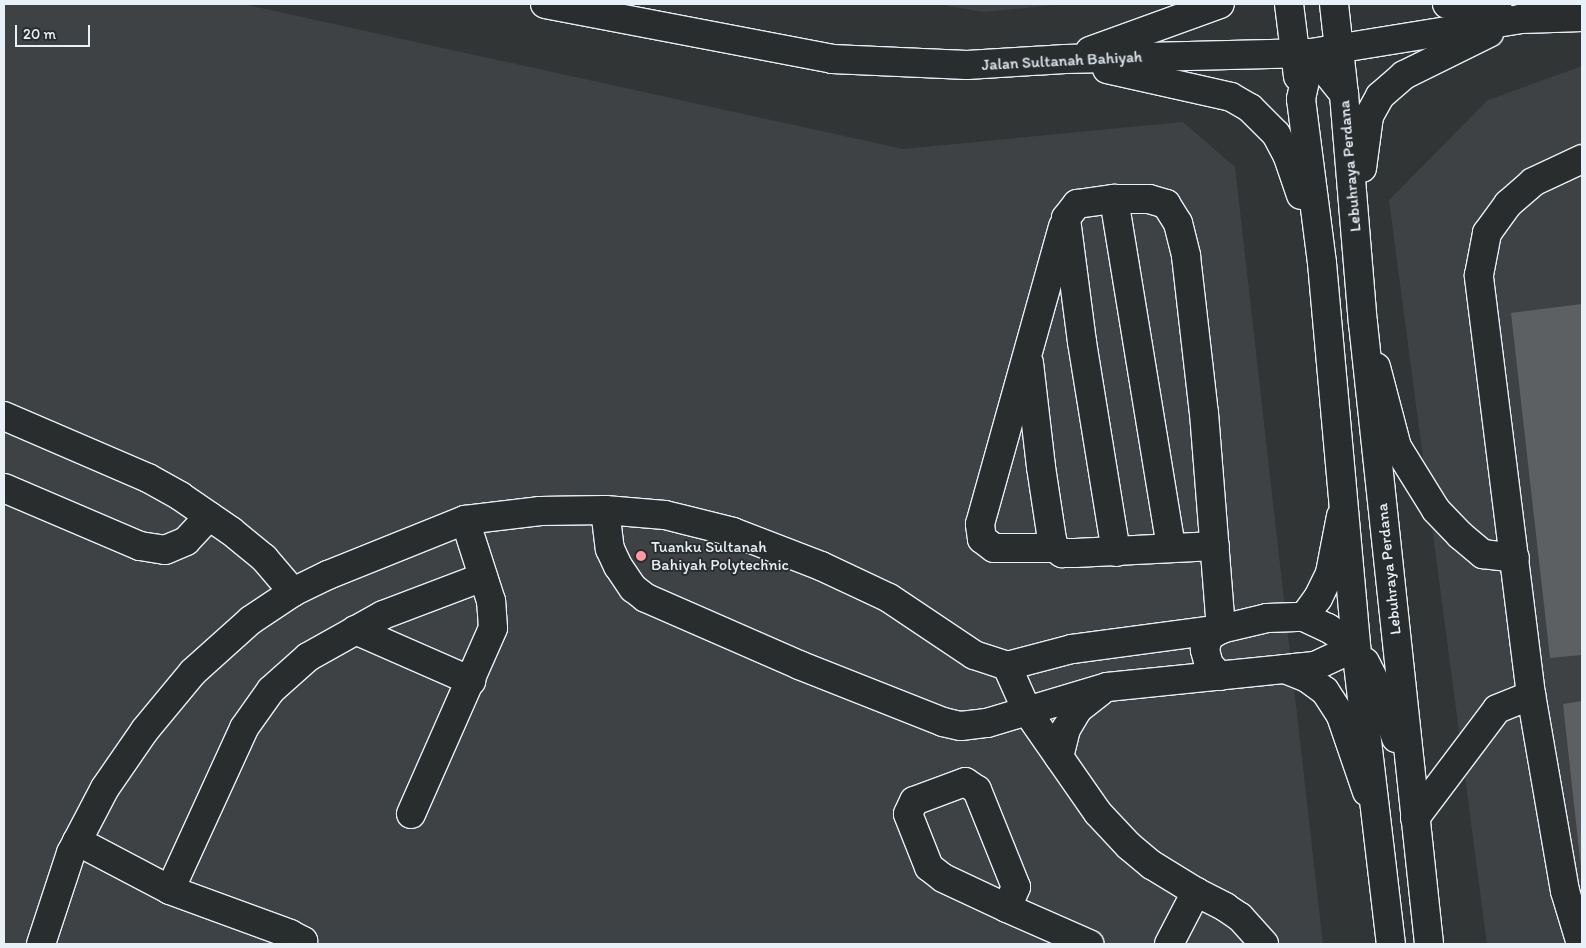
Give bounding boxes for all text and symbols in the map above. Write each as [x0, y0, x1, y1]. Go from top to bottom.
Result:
scale bar [18, 15, 92, 47]
text: 20 m [23, 25, 56, 43]
street label: Jalan Sultanah Bahiyah [981, 47, 1143, 75]
street label: Lebuhraya Perdana [1335, 100, 1365, 232]
street label: Lebuhraya Perdana [1373, 503, 1405, 635]
place label: Tuanku Sultanah Bahiyah Polytechnic [651, 537, 789, 575]
marker: Tuanku Sultanah Bahiyah Polytechnic [635, 550, 647, 562]

